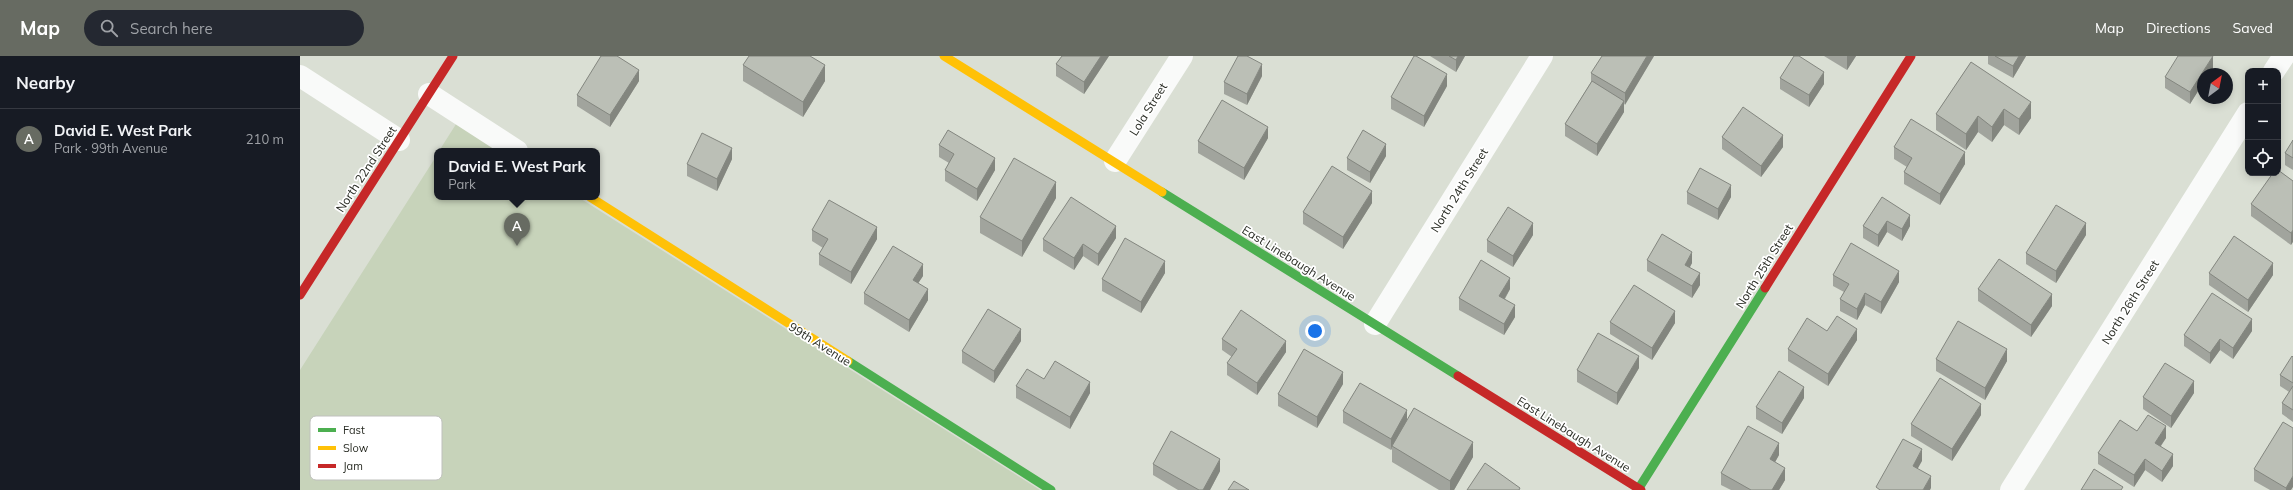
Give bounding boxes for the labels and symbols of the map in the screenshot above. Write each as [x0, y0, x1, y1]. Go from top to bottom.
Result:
north arrow [2197, 68, 2233, 104]
street label: Lola Street [1126, 80, 1170, 138]
street label: North 22nd Street [333, 123, 399, 215]
street label: North 24th Street [1427, 145, 1491, 235]
pin: A [504, 213, 530, 246]
street label: North 25th Street [1732, 221, 1796, 311]
street label: East Linebaugh Avenue [1240, 222, 1358, 304]
street label: North 26th Street [2098, 257, 2162, 347]
street label: 99th Avenue [786, 319, 854, 369]
your location [1305, 321, 1325, 341]
street label: East Linebaugh Avenue [1515, 393, 1633, 475]
legend [310, 416, 442, 480]
text: Fast [343, 423, 365, 437]
text: Slow [343, 441, 369, 455]
text: Jam [343, 459, 363, 473]

